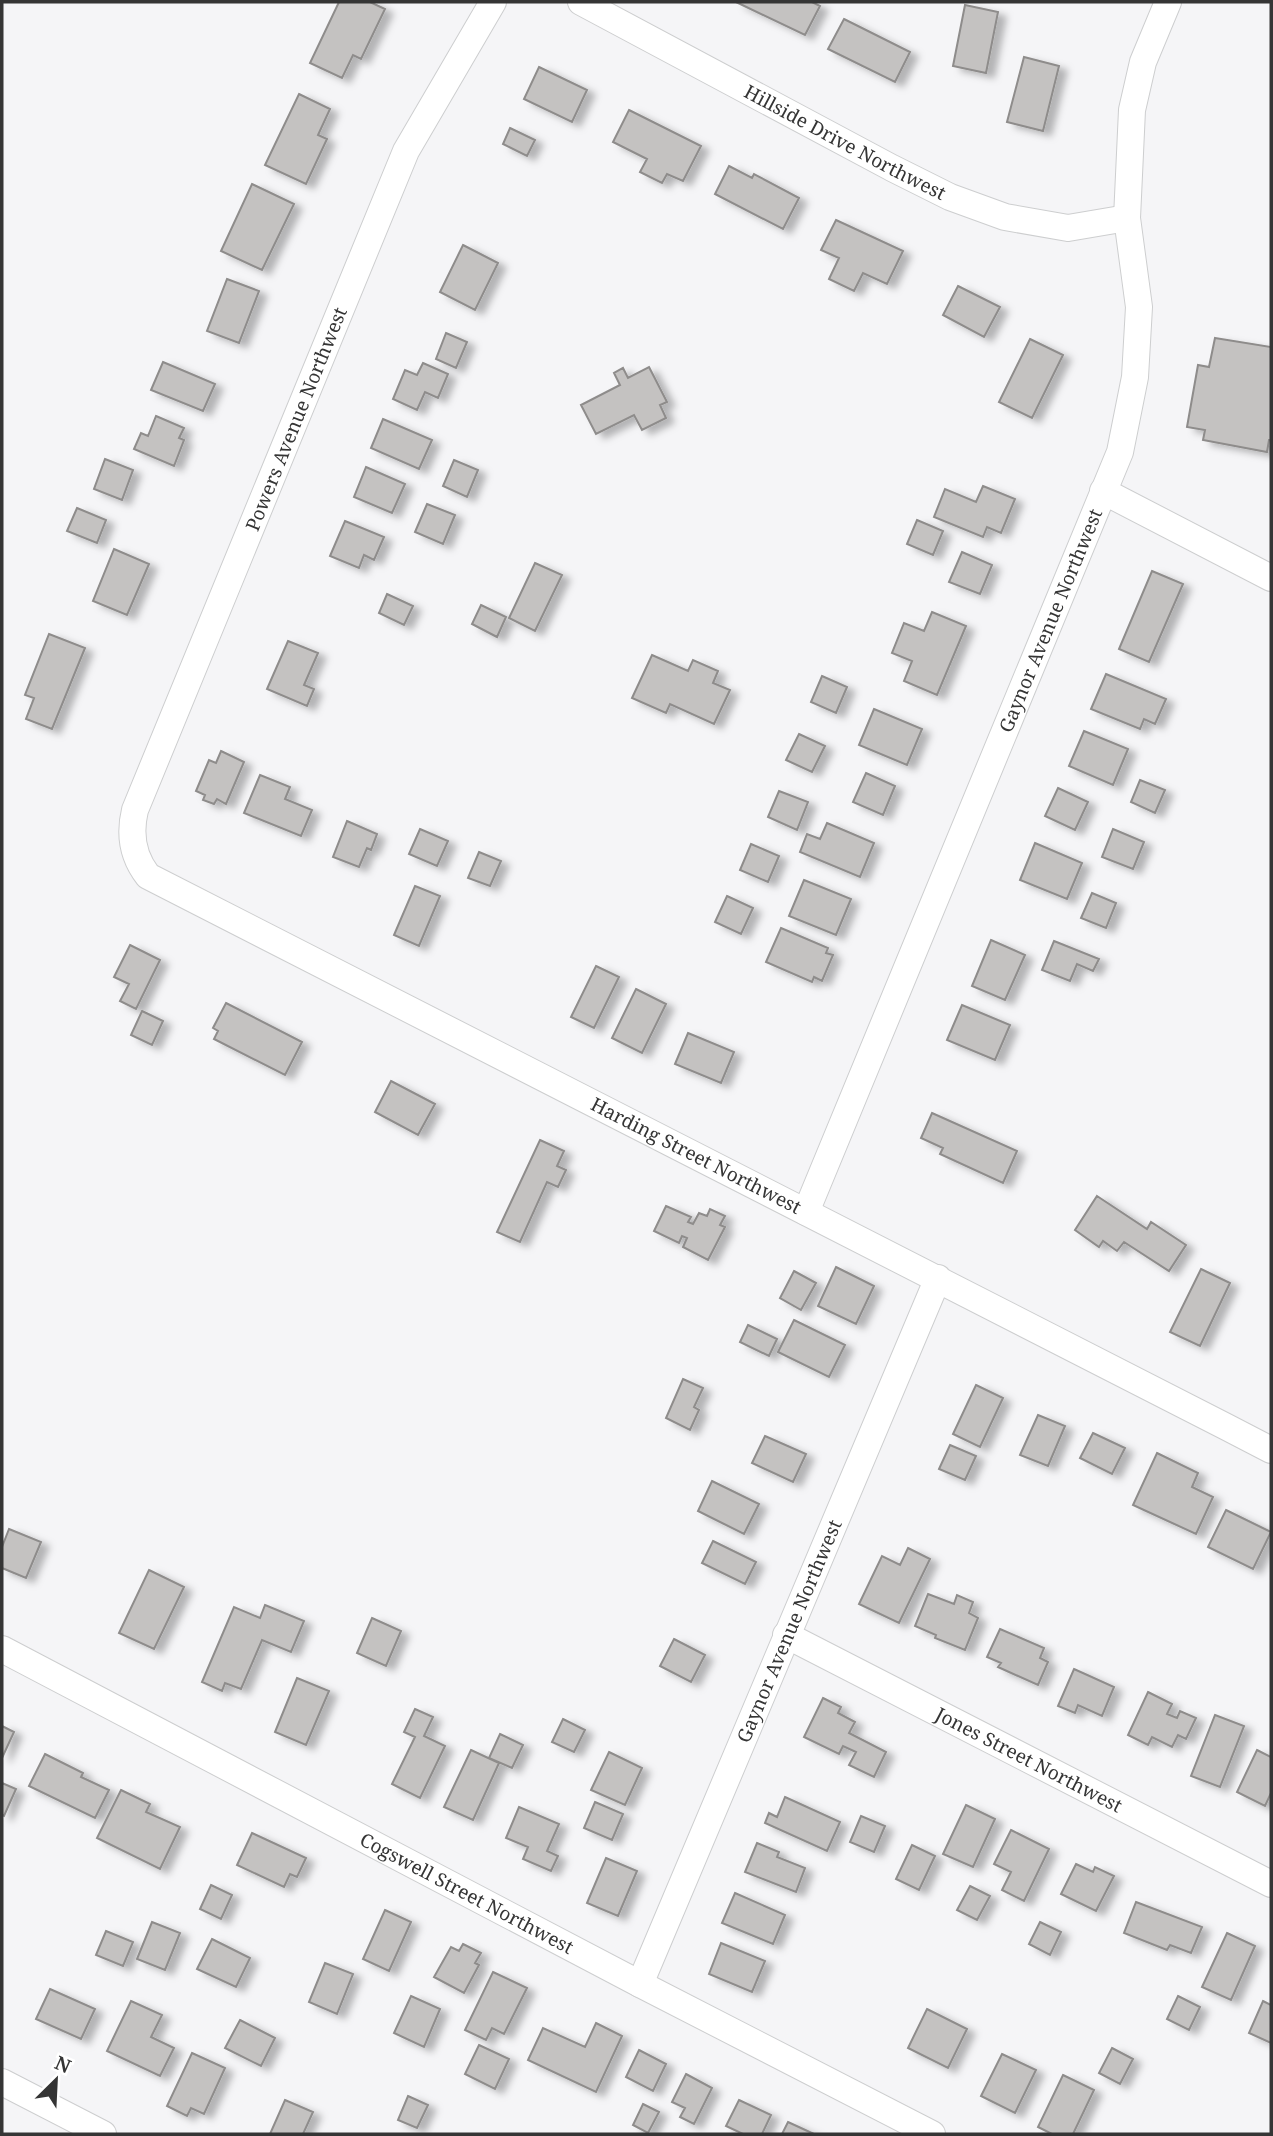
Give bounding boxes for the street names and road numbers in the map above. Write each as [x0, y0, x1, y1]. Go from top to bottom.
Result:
street label: Hillside Drive Northwest [740, 78, 951, 206]
street label: Powers Avenue Northwest [239, 303, 353, 535]
street label: Gaynor Avenue Northwest [993, 504, 1108, 736]
street label: Harding Street Northwest [586, 1091, 806, 1220]
street label: Gaynor Avenue Northwest [730, 1515, 848, 1747]
street label: Jones Street Northwest [930, 1700, 1127, 1819]
street label: Cogswell Street Northwest [356, 1826, 578, 1960]

